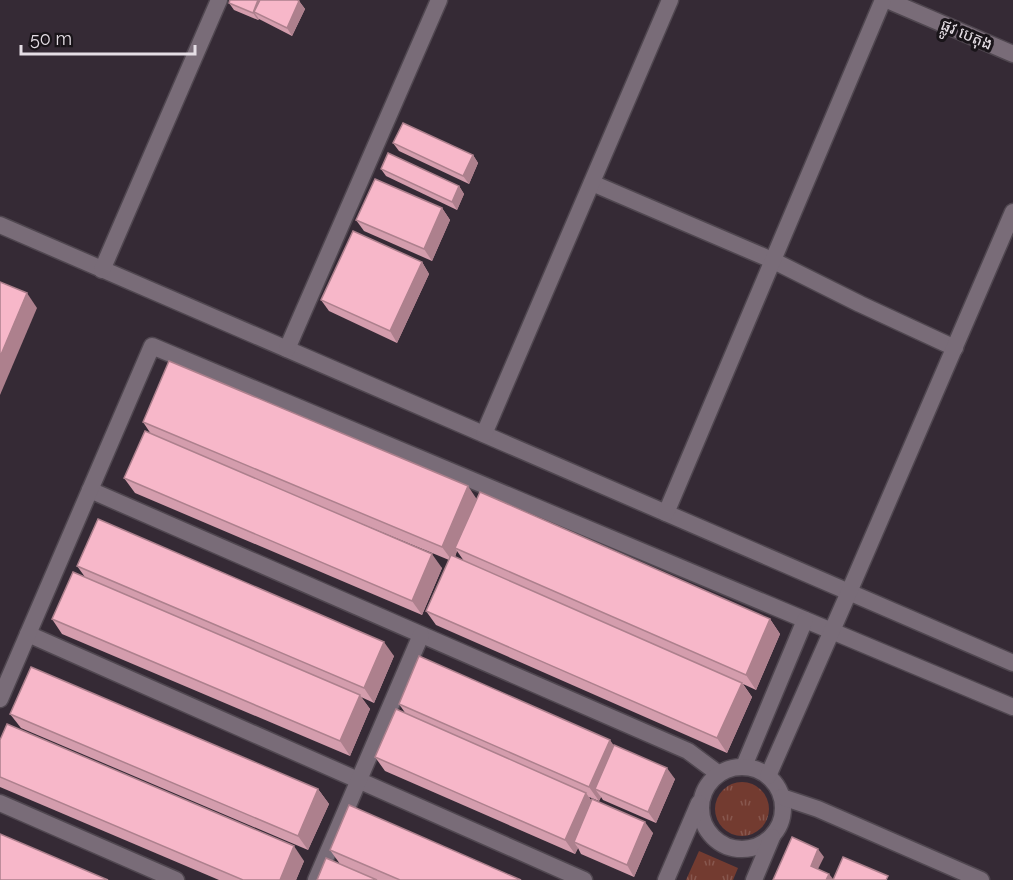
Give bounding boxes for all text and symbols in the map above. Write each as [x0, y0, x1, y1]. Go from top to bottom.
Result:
street label: ផ្លូវ បេតុង [936, 15, 996, 58]
scale bar [21, 18, 195, 56]
text: 50 m [30, 28, 72, 49]

